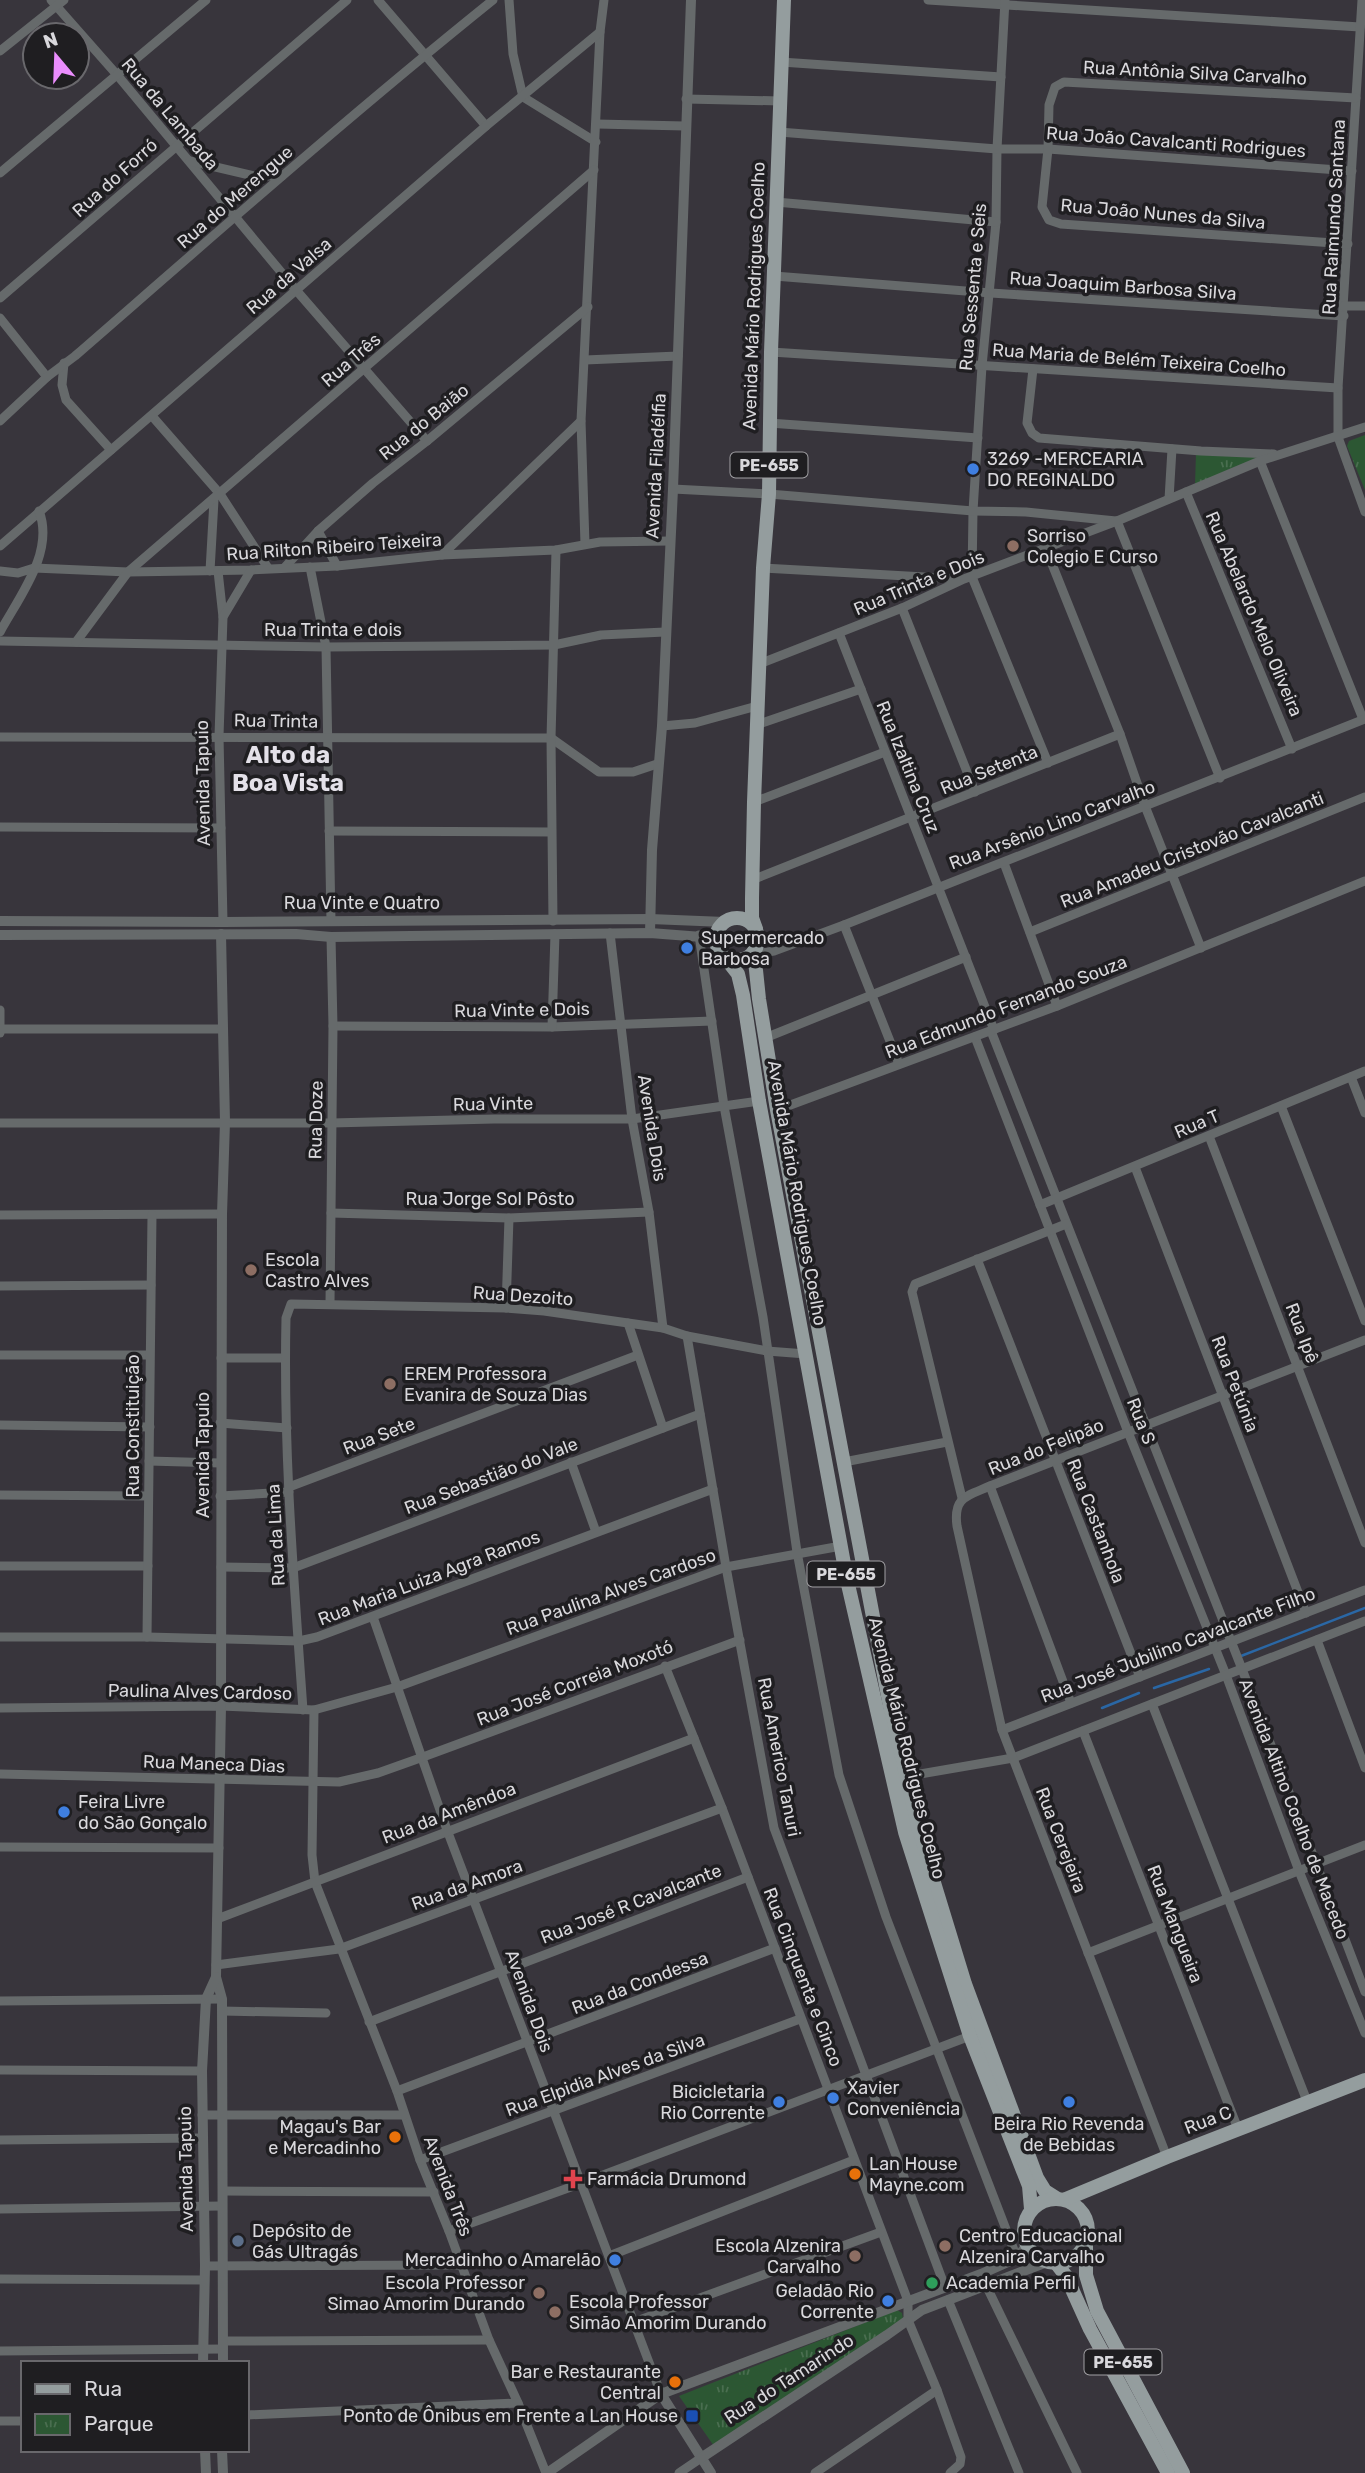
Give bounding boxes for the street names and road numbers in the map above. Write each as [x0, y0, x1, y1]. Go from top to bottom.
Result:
street label: Rua da Lambada [117, 54, 223, 174]
street label: Rua Antônia Silva Carvalho [1082, 56, 1308, 90]
street label: Rua Raimundo Santana [1318, 119, 1350, 315]
street label: Rua João Cavalcanti Rodrigues [1045, 122, 1307, 162]
street label: Rua do Forró [68, 134, 162, 222]
street label: Rua do Merengue [173, 141, 297, 253]
street label: Avenida Mário Rodrigues Coelho [738, 161, 770, 431]
street label: Rua João Nunes da Silva [1060, 194, 1266, 234]
street label: Rua Sessenta e Seis [955, 202, 991, 372]
street label: Rua da Valsa [242, 233, 336, 319]
street label: Rua Joaquim Barbosa Silva [1009, 267, 1237, 305]
street label: Rua Três [317, 328, 385, 392]
street label: Rua Maria de Belém Teixeira Coelho [991, 339, 1287, 381]
street label: Rua do Baião [375, 379, 473, 465]
street label: Avenida Filadélfia [641, 393, 671, 539]
road number: PE-655 [730, 452, 808, 478]
street label: Rua Abelardo Melo Oliveira [1201, 508, 1307, 720]
street label: Rua Rilton Ribeiro Teixeira [225, 528, 443, 566]
street label: Rua Trinta e Dois [850, 546, 988, 620]
street label: Rua Trinta e dois [264, 619, 402, 641]
street label: Rua Izaltina Cruz [871, 698, 945, 836]
street label: Rua Trinta [234, 709, 318, 733]
street label: Avenida Tapuio [191, 720, 215, 846]
street label: Rua Setenta [937, 740, 1041, 800]
street label: Rua Arsênio Lino Carvalho [946, 776, 1158, 874]
street label: Rua Amadeu Cristovão Cavalcanti [1057, 787, 1327, 913]
street label: Rua Vinte e Quatro [284, 892, 440, 914]
street label: Rua Edmundo Fernando Souza [882, 951, 1130, 1063]
street label: Rua Vinte e Dois [454, 998, 590, 1022]
street label: Avenida Mário Rodrigues Coelho [763, 1059, 831, 1327]
street label: Avenida Dois [633, 1073, 671, 1183]
street label: Rua Doze [304, 1080, 328, 1160]
street label: Rua Vinte [453, 1092, 533, 1116]
street label: Rua T [1171, 1105, 1223, 1143]
street label: Rua Jorge Sol Pôsto [405, 1188, 575, 1210]
street label: Rua Dezoito [472, 1282, 574, 1310]
street label: Rua Ipê [1280, 1300, 1324, 1366]
street label: Rua Petúnia [1207, 1333, 1263, 1435]
street label: Rua Constituição [122, 1354, 144, 1498]
street label: Avenida Tapuio [192, 1392, 214, 1518]
street label: Rua S [1122, 1395, 1160, 1447]
street label: Rua Sete [340, 1412, 418, 1460]
street label: Rua do Felipão [985, 1414, 1107, 1480]
street label: Rua Sebastião do Vale [401, 1433, 581, 1519]
street label: Rua Castanhola [1062, 1456, 1130, 1586]
street label: Rua da Lima [262, 1483, 290, 1587]
street label: Rua Maria Luiza Agra Ramos [315, 1525, 543, 1631]
street label: Rua Paulina Alves Cardoso [503, 1544, 719, 1640]
road number: PE-655 [808, 1562, 884, 1586]
street label: Rua José Jubilino Cavalcante Filho [1038, 1582, 1318, 1708]
street label: Avenida Mário Rodrigues Coelho [864, 1615, 950, 1881]
street label: Rua José Correia Moxotó [474, 1635, 676, 1731]
street label: Rua Americo Tanuri [753, 1676, 805, 1838]
street label: Avenida Altino Coelho de Macedo [1234, 1676, 1354, 1942]
street label: Paulina Alves Cardoso [108, 1679, 292, 1705]
street label: Rua Maneca Dias [142, 1751, 286, 1777]
street label: Rua da Amêndoa [379, 1777, 519, 1849]
street label: Rua Cerejeira [1031, 1784, 1091, 1896]
street label: Rua da Amora [408, 1855, 526, 1915]
street label: Rua José R Cavalcante [537, 1859, 725, 1949]
street label: Rua Mangueira [1142, 1862, 1208, 1986]
street label: Rua Cinquenta e Cinco [759, 1884, 847, 2070]
street label: Avenida Dois [500, 1947, 558, 2055]
street label: Rua da Condessa [569, 1947, 711, 2019]
street label: Rua Elpidia Alves da Silva [502, 2029, 708, 2121]
street label: Rua C [1181, 2101, 1235, 2139]
street label: Avenida Tapuio [174, 2106, 198, 2232]
street label: Avenida Três [419, 2133, 477, 2239]
street label: Rua do Tamarindo [720, 2329, 858, 2429]
road number: PE-655 [1084, 2350, 1162, 2374]

